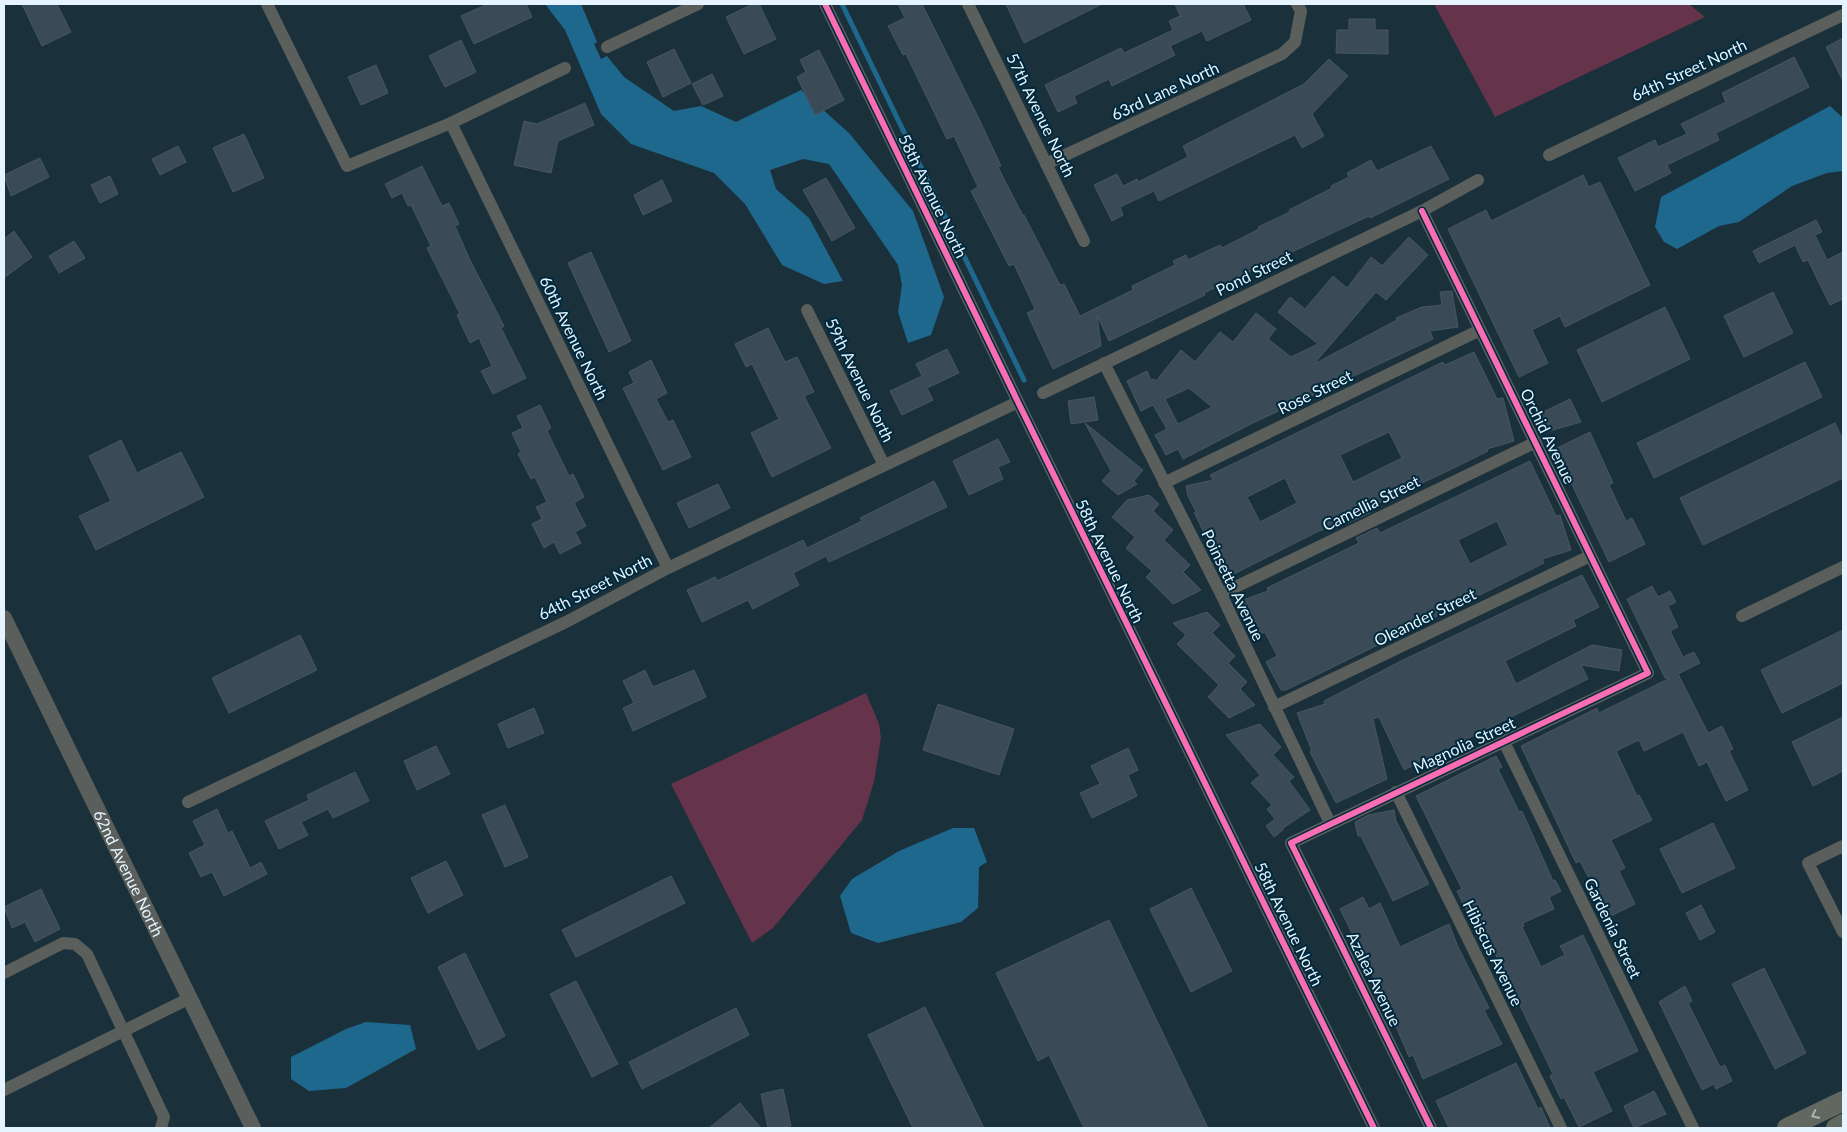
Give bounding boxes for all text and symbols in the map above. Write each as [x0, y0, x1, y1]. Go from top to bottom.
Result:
street label: 64th Street North [1628, 35, 1749, 105]
street label: 57th Avenue North [1003, 50, 1080, 180]
street label: 63rd Lane North [1108, 57, 1222, 124]
street label: 58th Avenue North [895, 131, 972, 261]
street label: Pond Street [1213, 246, 1295, 299]
street label: 60th Avenue North [536, 273, 613, 403]
street label: 59th Avenue North [822, 315, 899, 445]
street label: Rose Street [1275, 365, 1355, 418]
street label: Orchid Avenue [1517, 385, 1580, 487]
street label: Camellia Street [1319, 471, 1423, 534]
street label: 58th Avenue North [1072, 496, 1149, 626]
street label: Poinsetta Avenue [1198, 526, 1269, 644]
street label: 64th Street North [535, 550, 655, 623]
street label: Oleander Street [1371, 584, 1479, 649]
street label: Magnolia Street [1410, 712, 1518, 777]
street label: 62nd Avenue North [90, 806, 168, 939]
street label: 58th Avenue North [1251, 859, 1328, 989]
street label: Gardenia Street [1581, 874, 1646, 981]
street label: Hibiscus Avenue [1460, 897, 1527, 1009]
street label: Azalea Avenue [1343, 928, 1406, 1029]
one-way arrow [1811, 1108, 1820, 1119]

